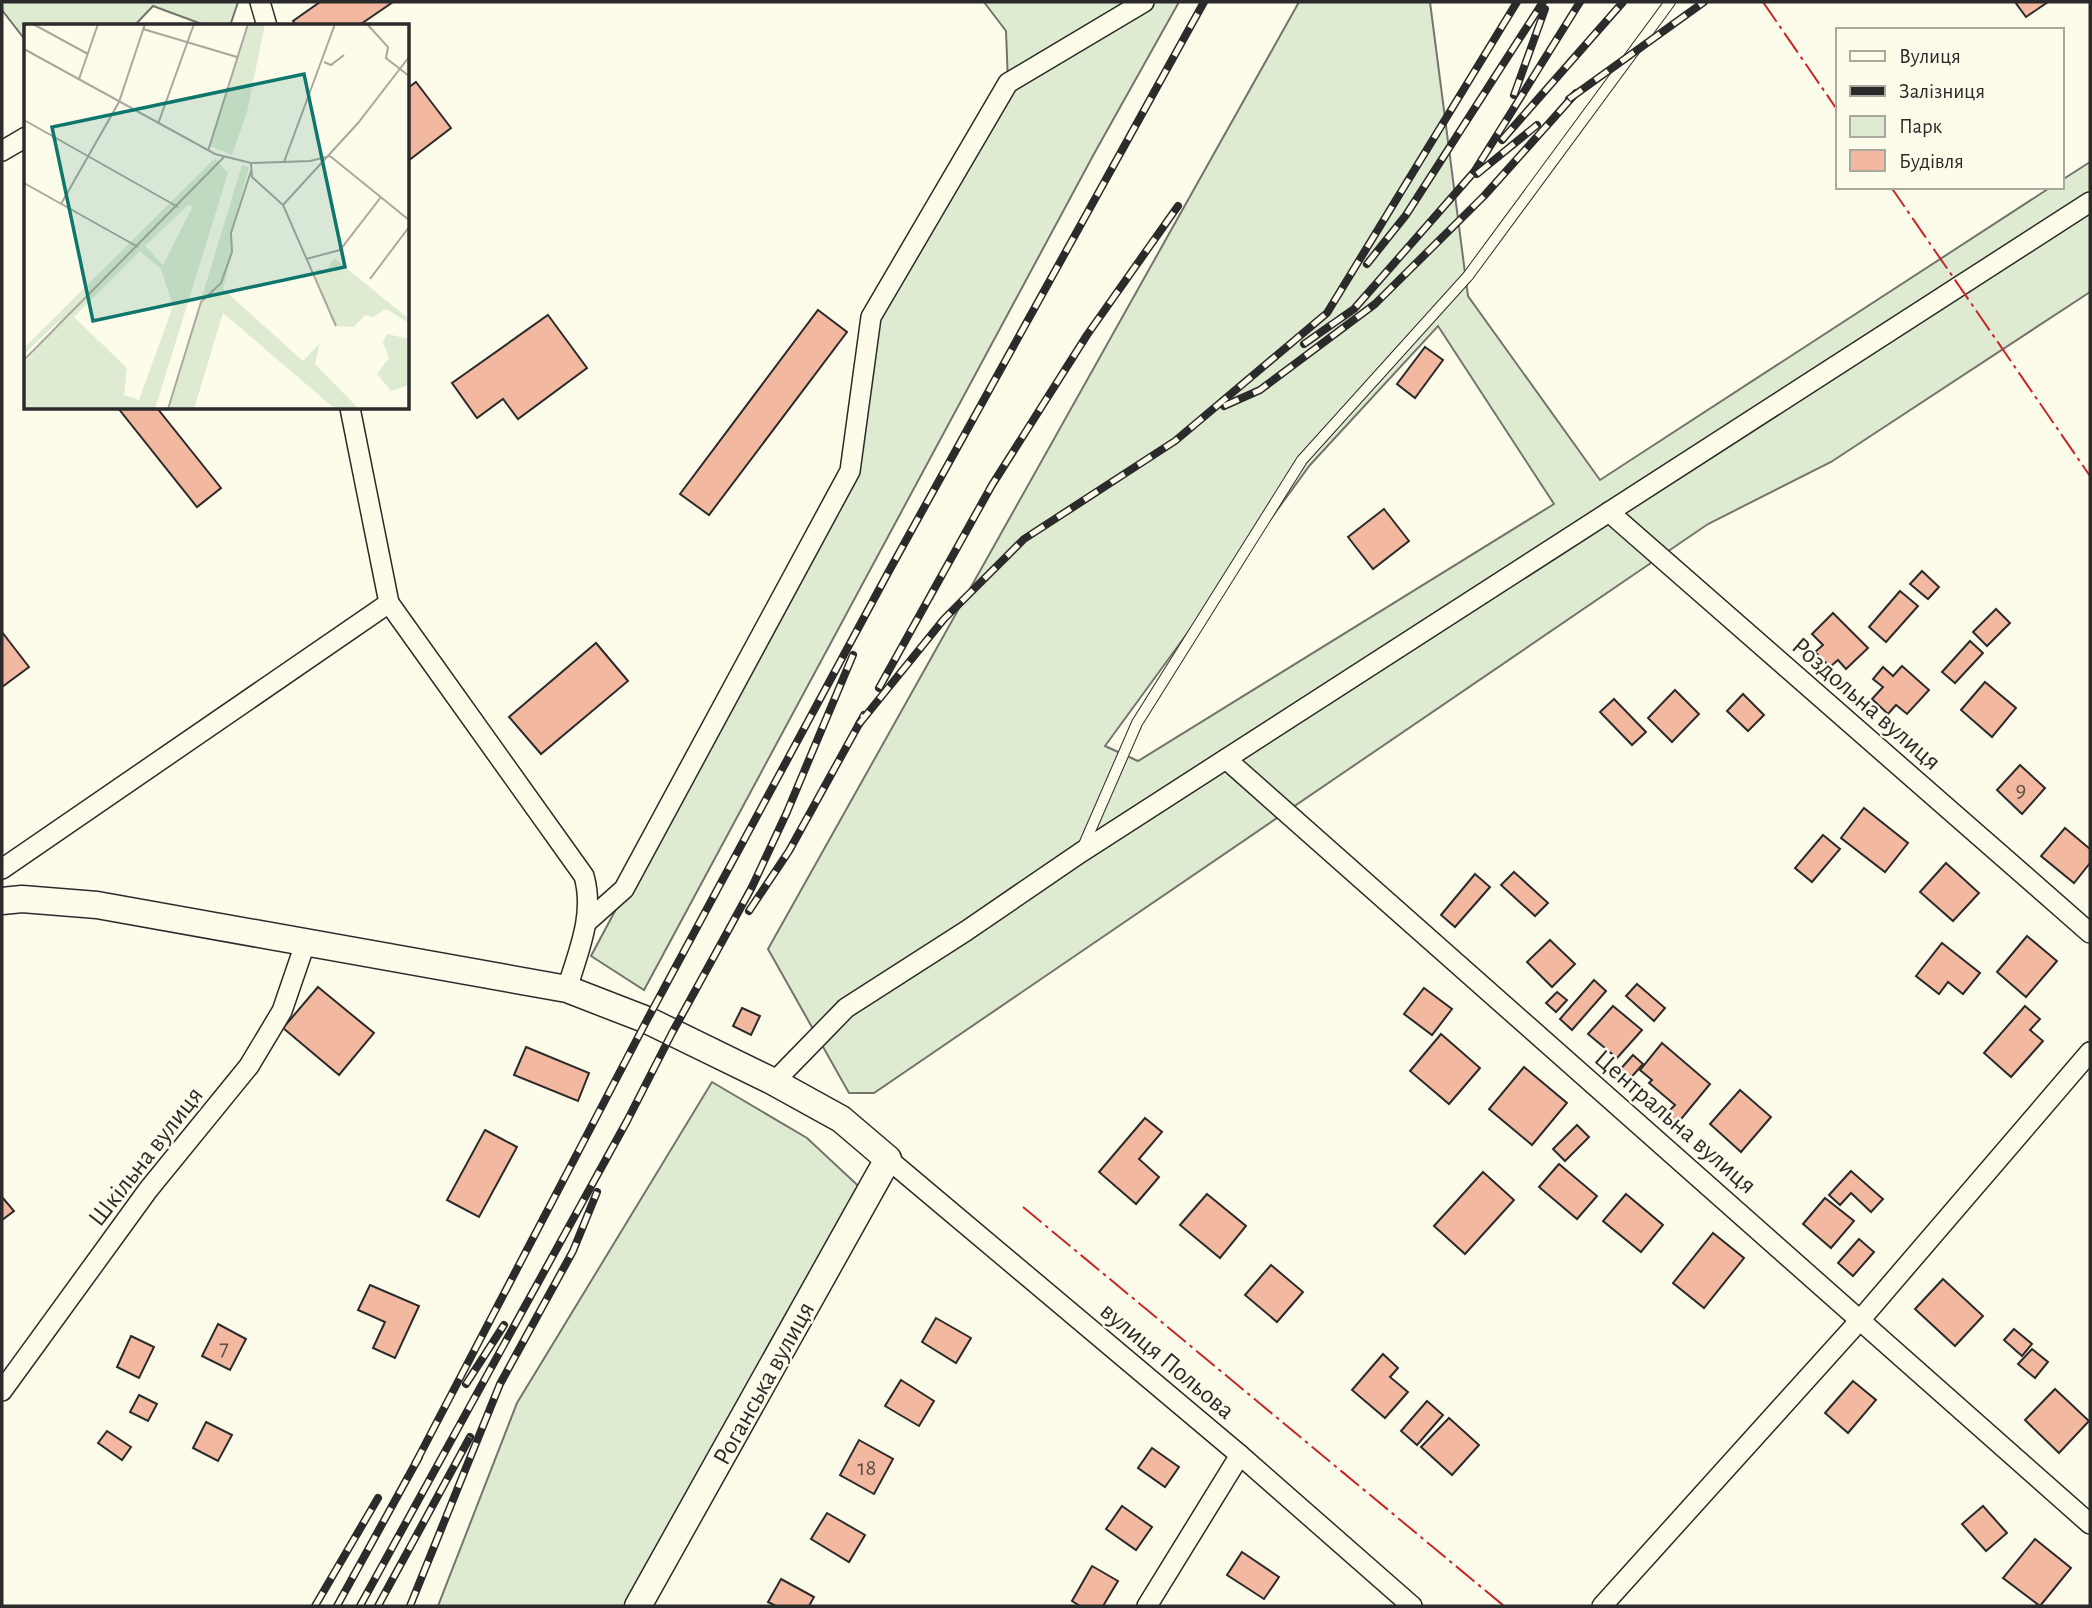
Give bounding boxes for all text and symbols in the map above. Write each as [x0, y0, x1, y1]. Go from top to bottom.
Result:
inset map [24, 24, 410, 410]
legend [1836, 28, 2064, 189]
text: Вулиця [1899, 46, 1961, 67]
text: Залізниця [1899, 81, 1985, 102]
text: Парк [1899, 116, 1943, 137]
text: Будівля [1899, 151, 1964, 172]
street label: Роздольна вулиця [1787, 632, 1946, 775]
house number: 9 [2016, 779, 2026, 802]
street label: Центральна вулиця [1590, 1045, 1761, 1199]
street label: Шкільна вулиця [84, 1082, 208, 1231]
street label: вулиця Польова [1095, 1297, 1240, 1424]
street label: Роганська вулиця [708, 1298, 819, 1469]
house number: 7 [219, 1337, 229, 1360]
house number: 18 [858, 1457, 876, 1480]

